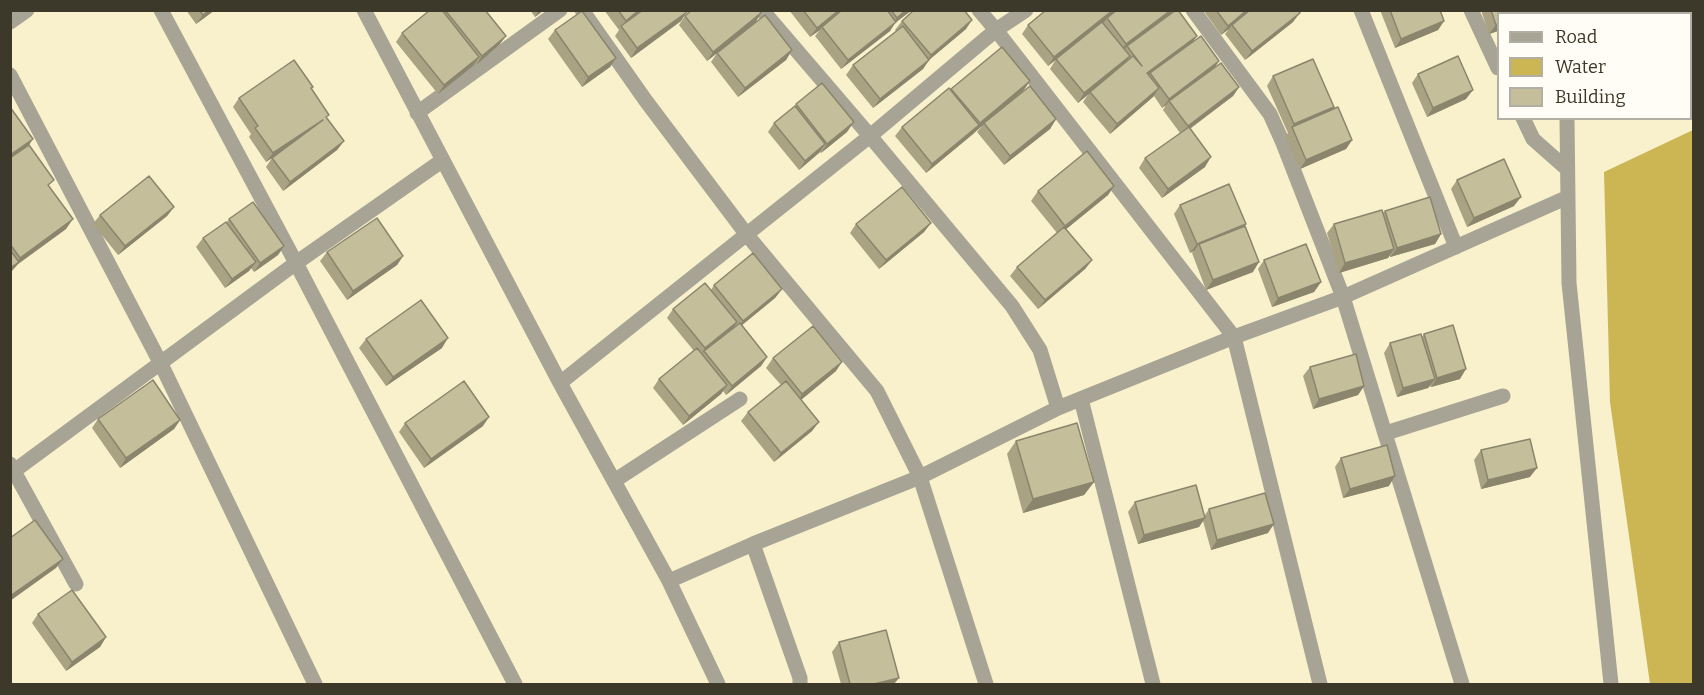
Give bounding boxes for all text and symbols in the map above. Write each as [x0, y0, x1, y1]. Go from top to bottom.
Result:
legend [1497, 12, 1692, 120]
text: Road [1555, 26, 1597, 48]
text: Water [1555, 56, 1606, 78]
text: Building [1555, 86, 1626, 108]

